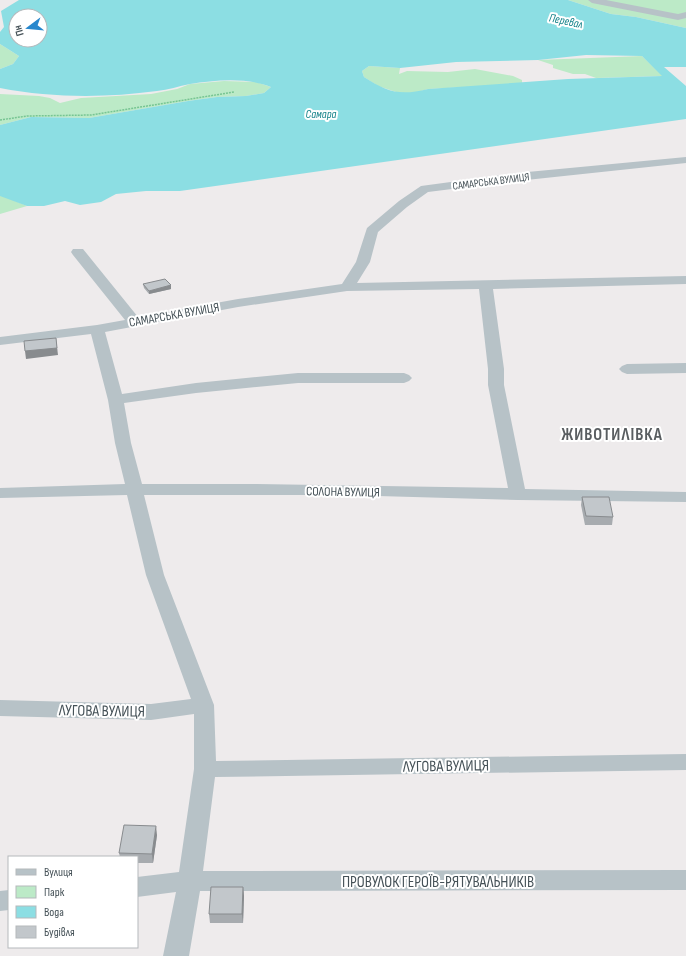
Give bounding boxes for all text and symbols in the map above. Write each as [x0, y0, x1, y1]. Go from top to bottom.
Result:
north arrow [8, 8, 48, 48]
water label: Перевал [548, 11, 584, 32]
text: Пн [11, 24, 27, 38]
water label: Самара [306, 107, 337, 122]
street label: САМАРСЬКА ВУЛИЦЯ [452, 170, 530, 193]
street label: САМАРСЬКА ВУЛИЦЯ [128, 299, 221, 331]
district label: ЖИВОТИЛІВКА [561, 425, 663, 445]
street label: СОЛОНА ВУЛИЦЯ [306, 483, 380, 501]
street label: ЛУГОВА ВУЛИЦЯ [58, 701, 145, 722]
street label: ЛУГОВА ВУЛИЦЯ [402, 756, 489, 777]
legend [8, 856, 138, 948]
text: Вулиця [44, 865, 73, 880]
street label: ПРОВУЛОК ГЕРОЇВ-РЯТУВАЛЬНИКІВ [342, 873, 534, 892]
text: Парк [44, 885, 65, 900]
text: Вода [44, 905, 64, 920]
text: Будівля [44, 925, 75, 940]

